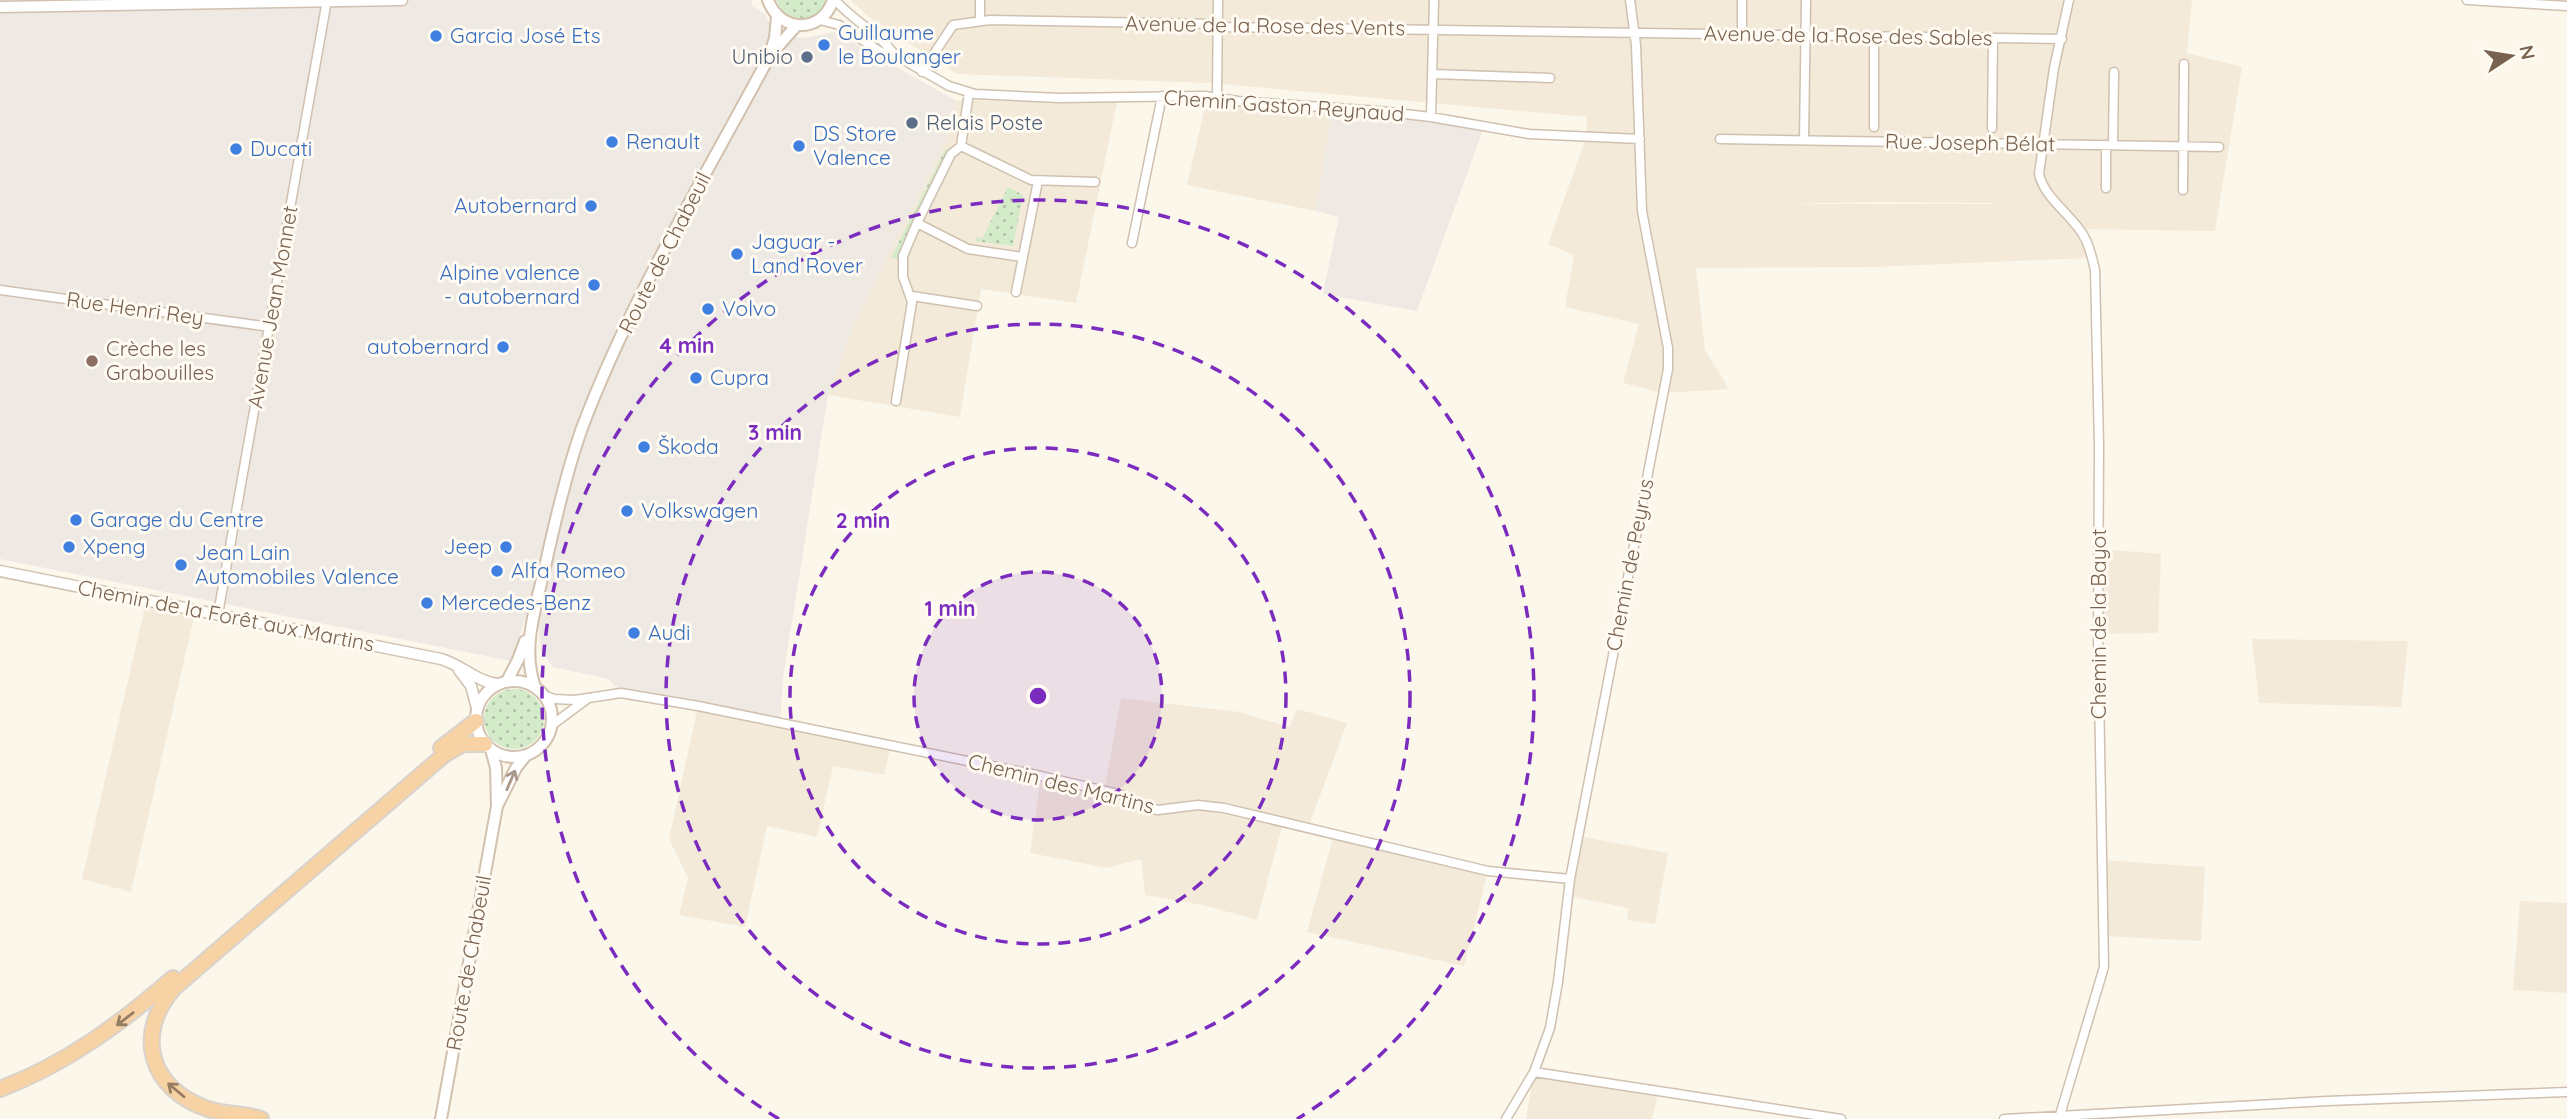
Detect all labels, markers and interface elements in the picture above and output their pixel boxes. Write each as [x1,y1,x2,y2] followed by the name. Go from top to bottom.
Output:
[1125,10,1405,40] street label: Avenue de la Rose des Vents
[838,19,961,69] place label: Guillaume le Boulanger
[1703,19,1993,51] street label: Avenue de la Rose des Sables
[2476,21,2546,91] north arrow
[450,22,601,48] place label: Garcia José Ets
[428,28,444,44] marker: Garcia José Ets
[816,37,832,53] marker: Guillaume le Boulanger
[731,43,793,69] place label: Unibio
[2514,43,2541,62] text: N
[799,49,815,65] marker: Unibio
[1163,84,1405,126] street label: Chemin Gaston Reynaud
[926,109,1043,135] place label: Relais Poste
[904,115,920,131] marker: Relais Poste
[813,120,897,170] place label: DS Store Valence
[626,128,700,154] place label: Renault
[1885,128,2055,156] street label: Rue Joseph Bélat
[604,134,620,150] marker: Renault
[250,135,312,161] place label: Ducati
[791,138,807,154] marker: DS Store Valence
[228,141,244,157] marker: Ducati
[612,167,716,338] street label: Route de Chabeuil
[454,192,577,218] place label: Autobernard
[583,198,599,214] marker: Autobernard
[241,203,303,410] street label: Avenue Jean Monnet
[751,228,863,278] place label: Jaguar - Land Rover
[729,246,745,262] marker: Jaguar - Land Rover
[439,259,580,309] place label: Alpine valence - autobernard
[586,277,602,293] marker: Alpine valence - autobernard
[65,285,206,331] street label: Rue Henri Rey
[722,295,776,321] place label: Volvo
[700,301,716,317] marker: Volvo
[659,332,715,358] text: 4 min
[367,333,489,359] place label: autobernard
[106,335,214,385] place label: Crèche les Grabouilles
[495,339,511,355] marker: autobernard
[84,353,100,369] marker: Crèche les Grabouilles
[710,364,769,390] place label: Cupra
[688,370,704,386] marker: Cupra
[748,419,802,445] text: 3 min
[658,433,719,459] place label: Škoda
[636,439,652,455] marker: Škoda
[1600,476,1658,653] street label: Chemin de Peyrus
[641,497,758,523] place label: Volkswagen
[619,503,635,519] marker: Volkswagen
[90,506,264,532] place label: Garage du Centre
[836,507,890,533] text: 2 min
[68,512,84,528] marker: Garage du Centre
[2085,529,2111,719] street label: Chemin de la Bayot
[83,533,146,559] place label: Xpeng
[444,533,492,559] place label: Jeep
[61,539,77,555] marker: Xpeng
[195,539,399,589] place label: Jean Lain Automobiles Valence
[498,539,514,555] marker: Jeep
[173,557,189,573] marker: Jean Lain Automobiles Valence
[511,557,626,583] place label: Alfa Romeo
[489,563,505,579] marker: Alfa Romeo
[76,574,377,657] street label: Chemin de la Forêt aux Martins
[441,589,591,615] place label: Mercedes-Benz
[419,595,435,611] marker: Mercedes-Benz
[925,595,975,621] text: 1 min
[648,619,691,645] place label: Audi
[626,625,642,641] marker: Audi
[1026,684,1050,708] centre of rings
[965,747,1157,819] street label: Chemin des Martins
[505,769,518,791] one-way arrow
[440,873,496,1053] street label: Route de Chabeuil
[116,1011,135,1026] one-way arrow
[167,1082,185,1098] one-way arrow

